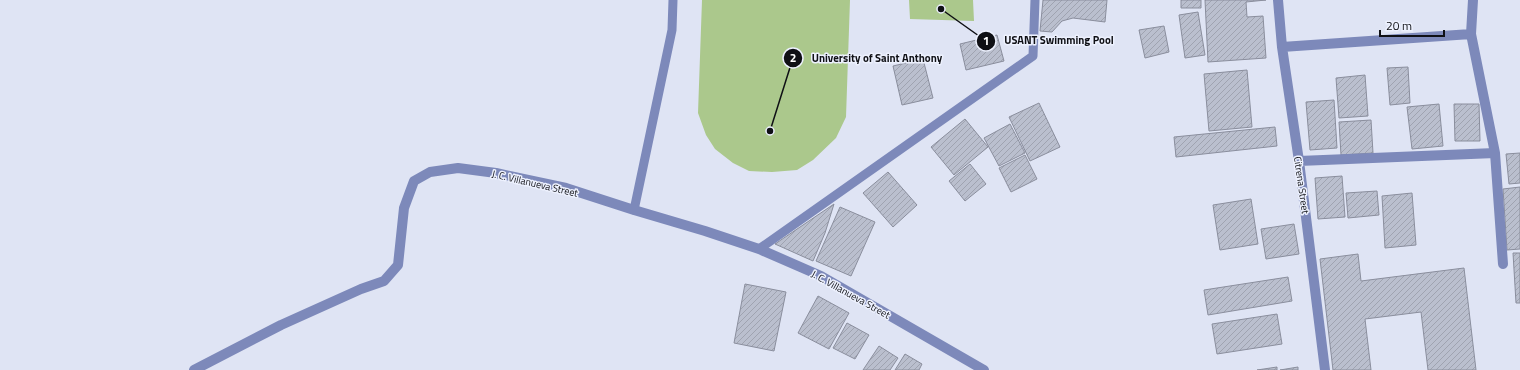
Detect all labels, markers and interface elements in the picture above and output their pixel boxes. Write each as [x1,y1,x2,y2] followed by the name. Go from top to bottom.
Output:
[1380,12,1444,38] scale bar
[1386,16,1412,35] text: 20 m
[976,29,1122,52] callout: USANT Swimming Pool
[983,31,989,50] text: 1
[1004,32,1114,48] text: USANT Swimming Pool
[783,47,950,70] callout: University of Saint Anthony
[790,48,796,67] text: 2
[812,50,943,66] text: University of Saint Anthony
[1290,155,1313,215] street label: Citrena Street
[490,166,580,201] street label: J. C. Villanueva Street
[809,267,893,323] street label: J. C. Villanueva Street

